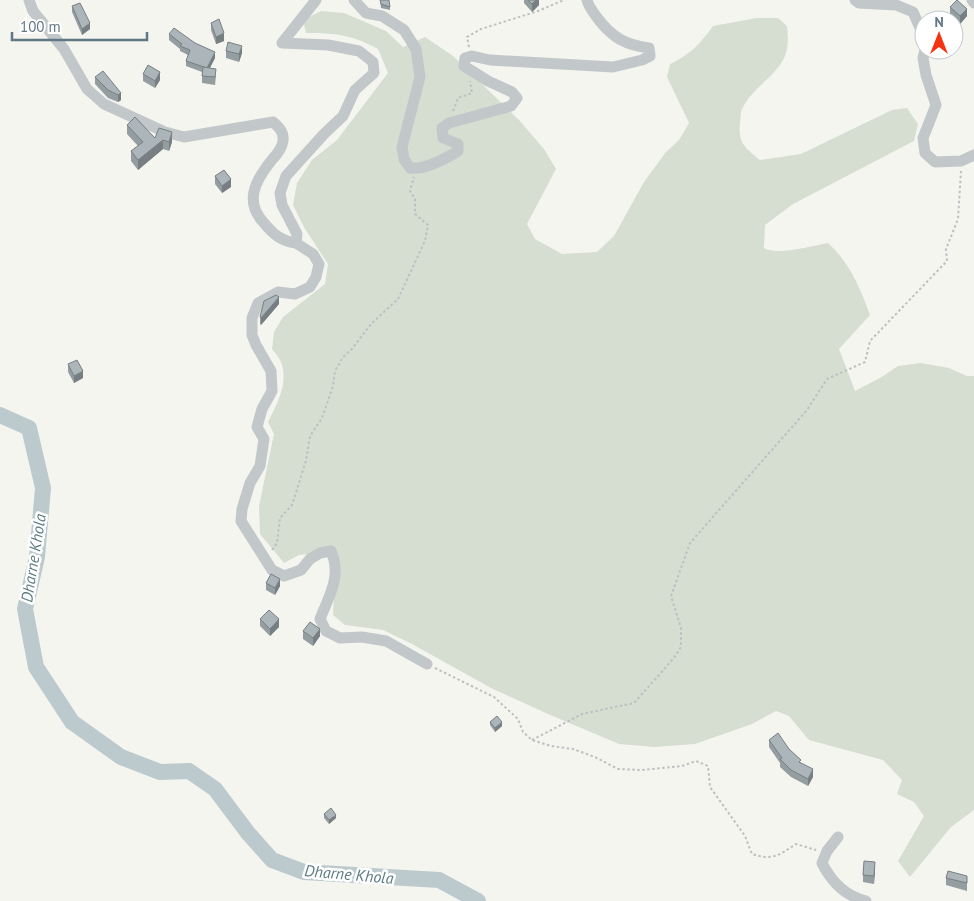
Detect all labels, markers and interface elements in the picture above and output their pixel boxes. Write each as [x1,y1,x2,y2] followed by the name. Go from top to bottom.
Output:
[12,10,148,42] scale bar
[914,10,964,60] north arrow
[934,13,944,31] text: N
[20,17,61,36] text: 100 m
[16,512,50,604] water label: Dharne Khola
[304,860,395,888] water label: Dharne Khola

